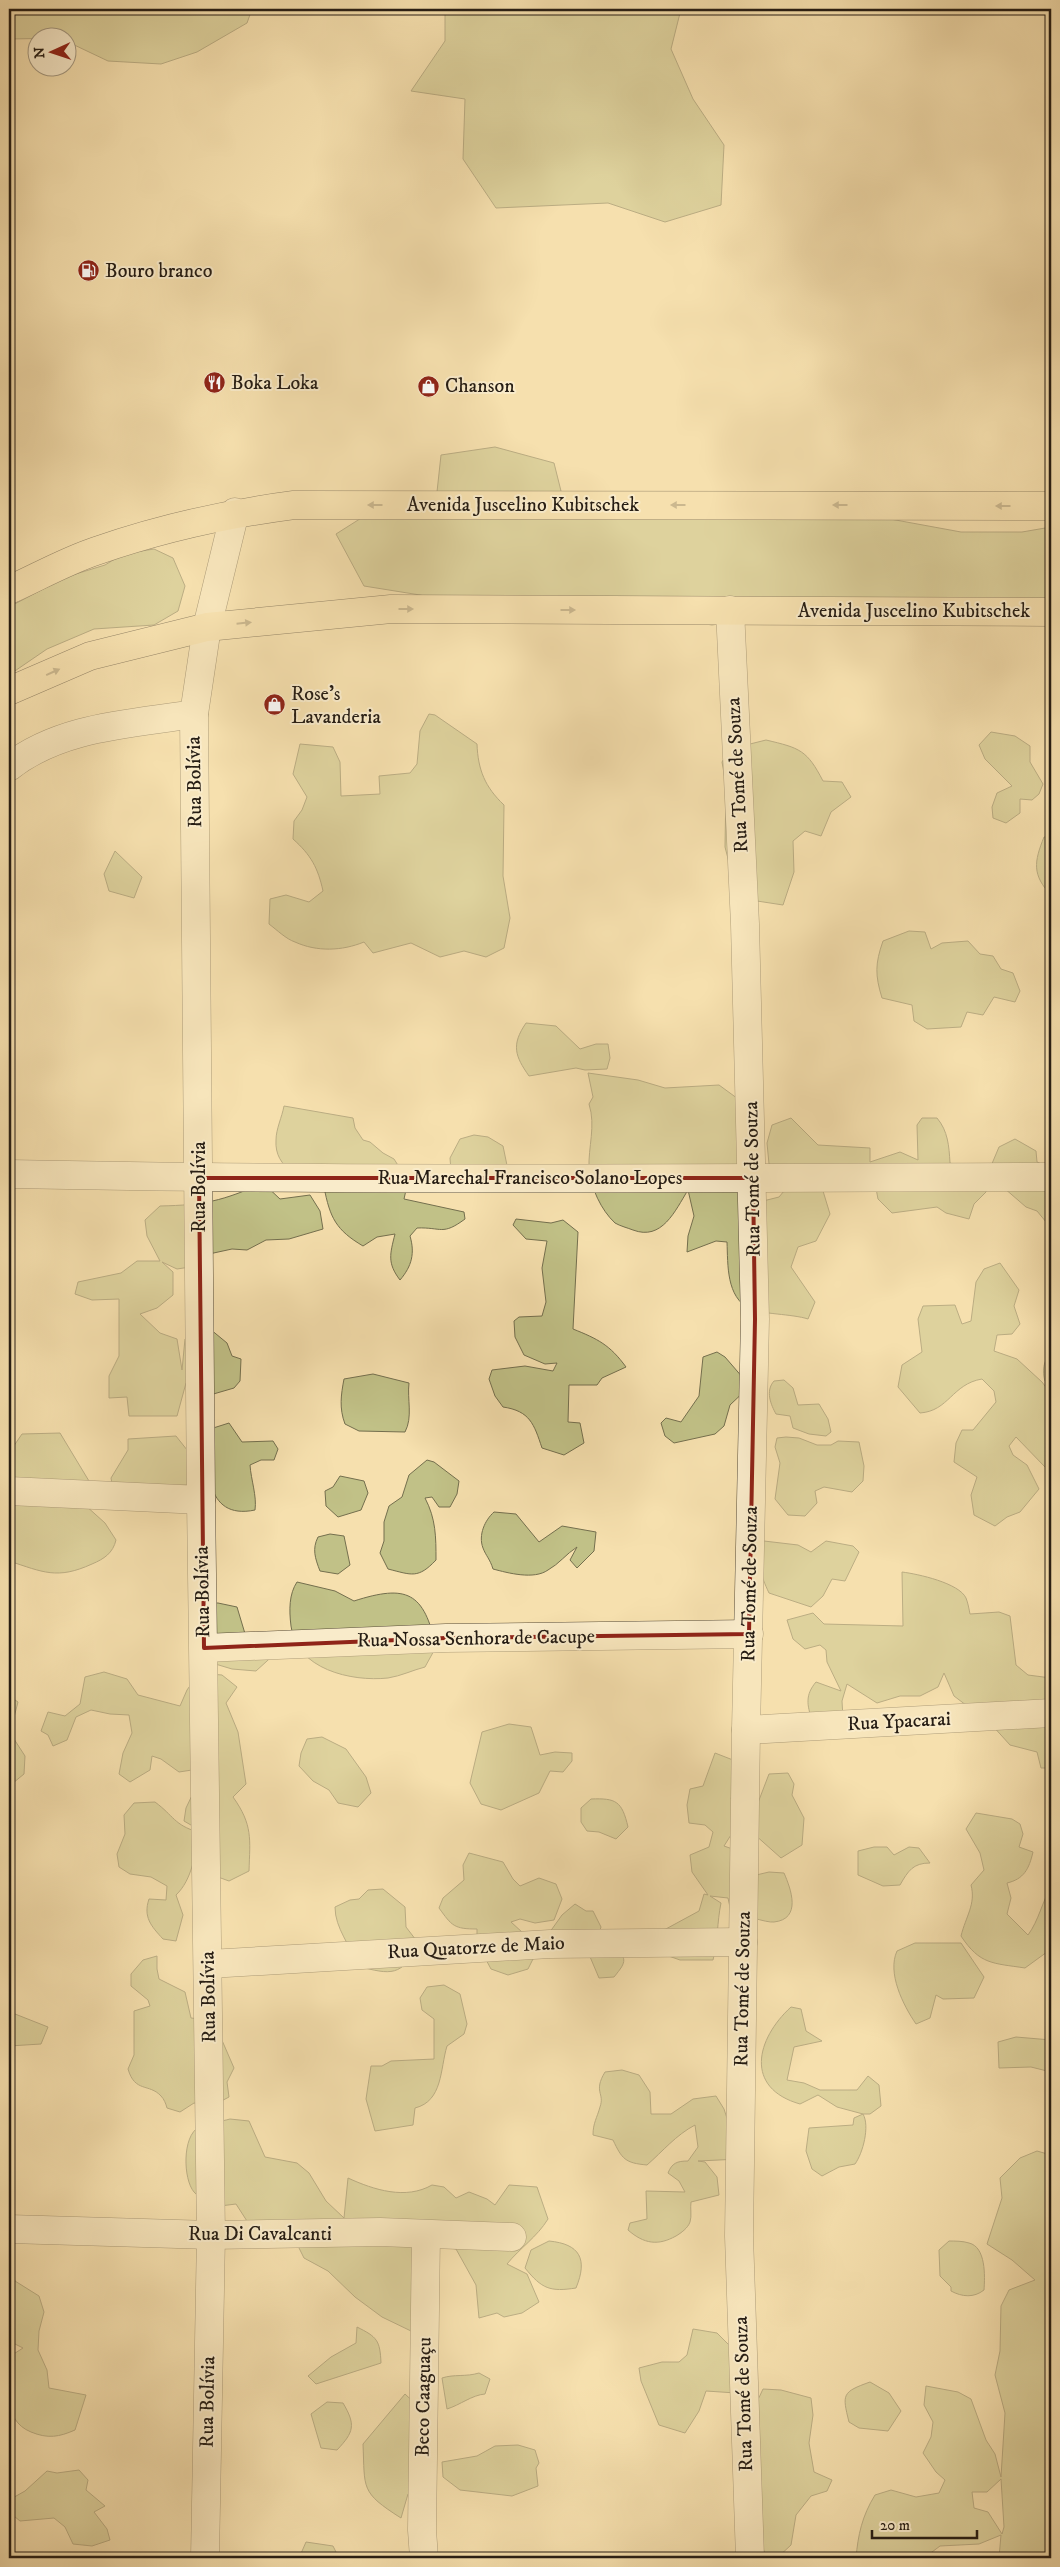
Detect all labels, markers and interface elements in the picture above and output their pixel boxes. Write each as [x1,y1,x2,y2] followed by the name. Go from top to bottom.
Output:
[28,28,78,78] north arrow
[31,46,49,59] text: N
[77,259,101,283] fuel station icon: Bouro branco
[105,259,212,284] place label: Bouro branco
[203,371,227,395] restaurant icon: Boka Loka
[231,371,319,396] place label: Boka Loka
[417,374,441,398] shop icon: Chanson
[445,374,515,399] place label: Chanson
[407,493,639,518] street label: Avenida Juscelino Kubitschek
[367,501,383,509] one-way arrow
[669,501,685,509] one-way arrow
[832,501,848,509] one-way arrow
[994,502,1010,510] one-way arrow
[798,599,1030,624] street label: Avenida Juscelino Kubitschek
[398,605,414,613] one-way arrow
[560,606,576,614] one-way arrow
[236,619,252,627] one-way arrow
[46,667,60,675] one-way arrow
[291,682,381,730] place label: Rose's Lavanderia
[263,693,287,717] shop icon: Rose's Lavanderia
[721,696,755,853] street label: Rua Tomé de Souza
[182,735,208,828] street label: Rua Bolívia
[739,1100,767,1257] street label: Rua Tomé de Souza
[187,1141,212,1233] street label: Rua Bolívia
[378,1166,683,1191] street label: Rua Marechal Francisco Solano Lopes
[736,1505,764,1662] street label: Rua Tomé de Souza
[190,1545,216,1638] street label: Rua Bolívia
[357,1624,595,1654] street label: Rua Nossa Senhora de Cacupe
[847,1707,951,1737] street label: Rua Ypacarai
[729,1910,757,2067] street label: Rua Tomé de Souza
[387,1931,565,1965] street label: Rua Quatorze de Maio
[196,1950,222,2043] street label: Rua Bolívia
[188,2222,332,2247] street label: Rua Di Cavalcanti
[729,2315,759,2472] street label: Rua Tomé de Souza
[410,2337,438,2457] street label: Beco Caaguaçu
[195,2355,221,2448] street label: Rua Bolívia
[872,2507,978,2539] scale bar
[880,2516,910,2535] text: 20 m

